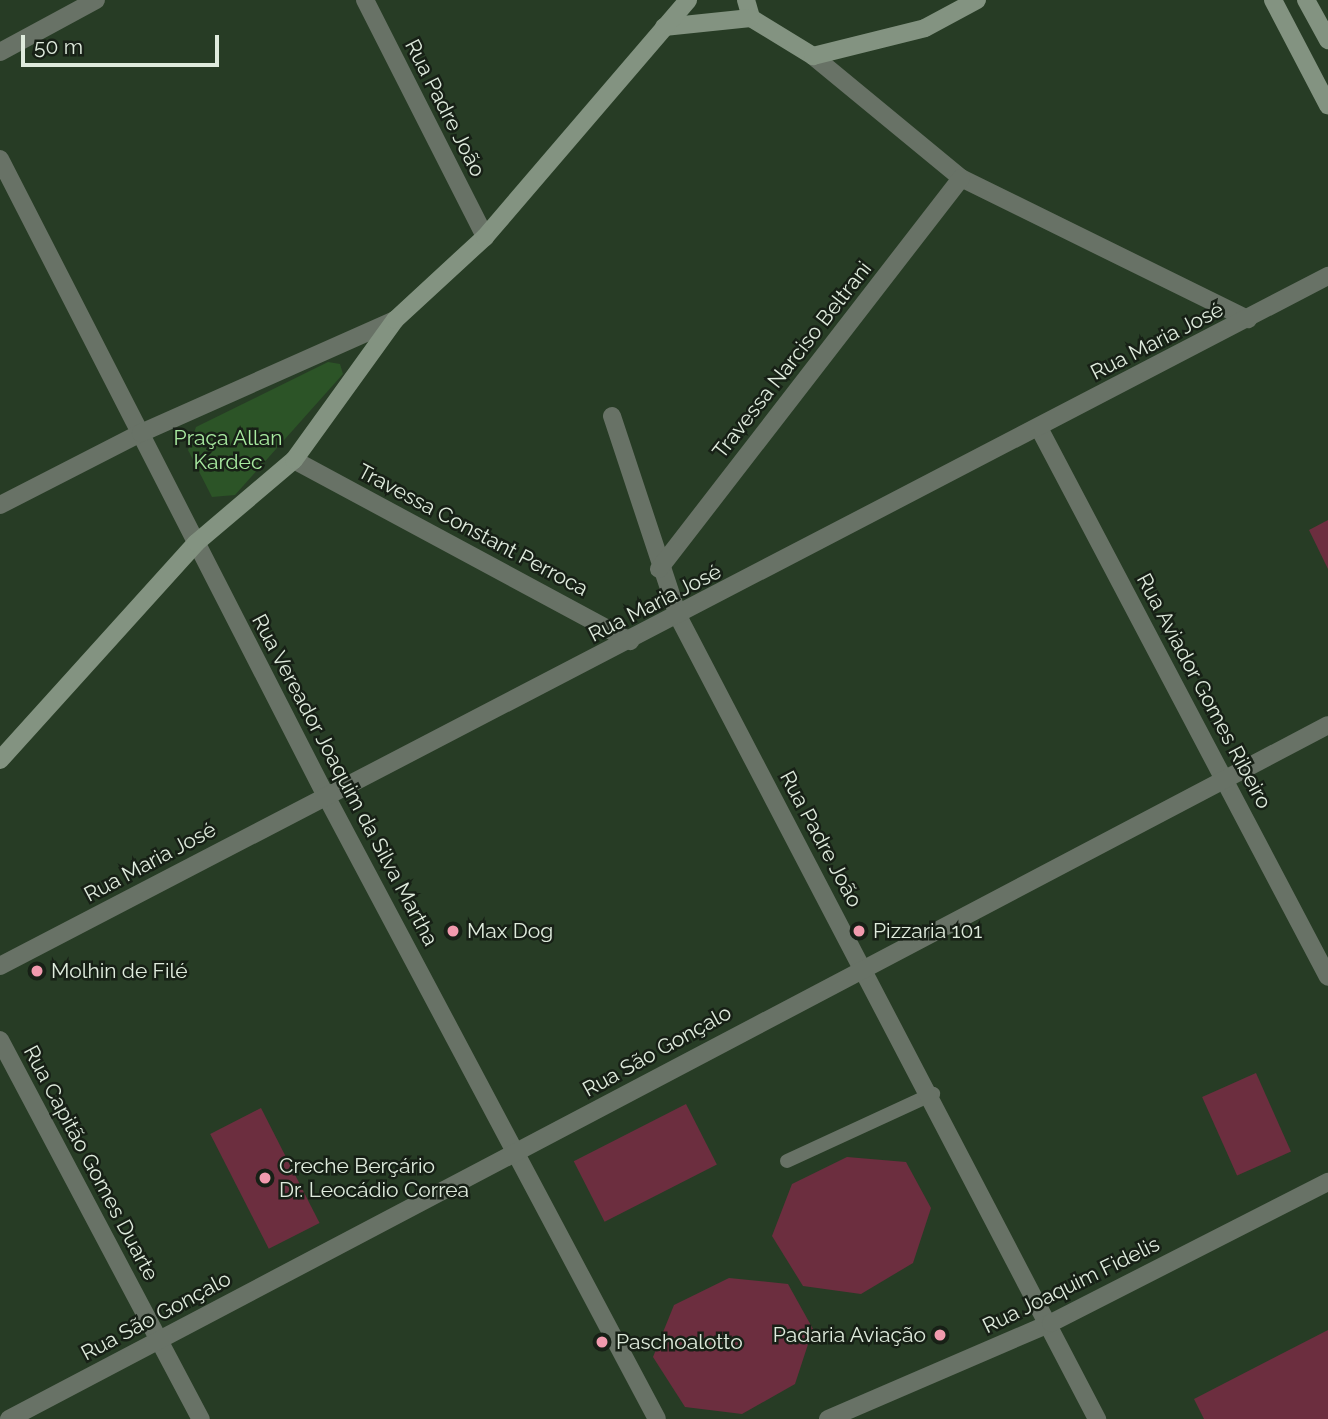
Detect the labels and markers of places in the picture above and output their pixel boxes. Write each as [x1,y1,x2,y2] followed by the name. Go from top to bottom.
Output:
[467,918,553,944] place label: Max Dog
[873,918,982,944] place label: Pizzaria 101
[445,923,461,939] marker: Max Dog
[851,923,867,939] marker: Pizzaria 101
[51,958,188,984] place label: Molhin de Filé
[29,963,45,979] marker: Molhin de Filé
[279,1153,469,1203] place label: Creche Berçário Dr. Leocádio Correa
[257,1170,273,1186] marker: Creche Berçário Dr. Leocádio Correa
[772,1322,926,1348] place label: Padaria Aviação
[932,1327,948,1343] marker: Padaria Aviação
[616,1329,743,1355] place label: Paschoalotto
[594,1334,610,1350] marker: Paschoalotto

